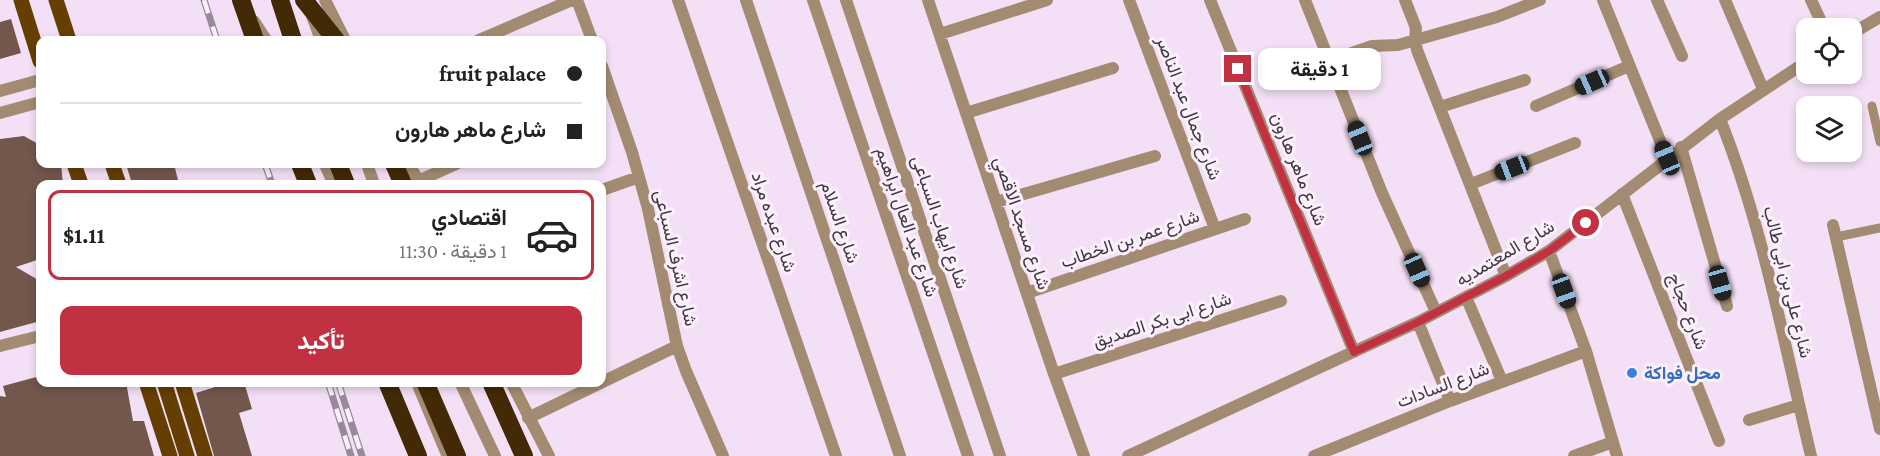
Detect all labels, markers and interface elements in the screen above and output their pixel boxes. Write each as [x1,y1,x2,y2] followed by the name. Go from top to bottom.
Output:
[1796,18,1862,162] map controls
[1796,18,1862,84] button: locate
[1150,32,1226,183] street label: شارع جمال عبد الناصر
[1259,48,1382,90] callout: 1 دقيقة
[1224,55,1251,82] route end
[1290,58,1349,80] text: 1 دقيقة
[439,61,546,86] text: fruit palace
[1572,66,1612,98] car
[1796,96,1862,162] button: layers
[1265,110,1331,229] street label: شارع ماهر هارون
[395,117,546,142] text: شارع ماهر هارون
[1345,118,1375,158] car
[1652,138,1682,178] car
[870,144,942,300] street label: شارع عبد العال ابراهيم
[906,153,972,292] street label: شارع ايهاب السباعى
[1492,153,1532,183] car
[985,154,1054,294] street label: شارع مسجد الاقصي
[746,169,800,275] street label: شارع عبده مراد
[815,178,863,266] street label: شارع السلام
[649,188,701,329] street label: شارع اشرف السباعى
[1757,204,1817,361] street label: شارع على بن ابى طالب
[431,205,507,230] text: اقتصادي
[1058,206,1203,274] street label: شارع عمر بن الخطاب
[525,208,579,262] icon: car
[1572,209,1599,236] route start
[1452,216,1559,292] street label: شارع المعتمديه
[63,223,105,248] text: $1.11
[399,240,507,262] text: 1 دقيقة · 11:30
[1401,250,1433,290] car
[1706,263,1734,303] car
[1662,270,1712,353] street label: شارع حجاج
[1549,271,1579,311] car
[1090,288,1234,354] street label: شارع ابى بكر الصديق
[60,306,582,375] button: تأكيد
[1394,358,1493,414] street label: شارع السادات
[1644,363,1721,384] place label: محل فواكة
[1625,366,1639,380] marker: محل فواكة

